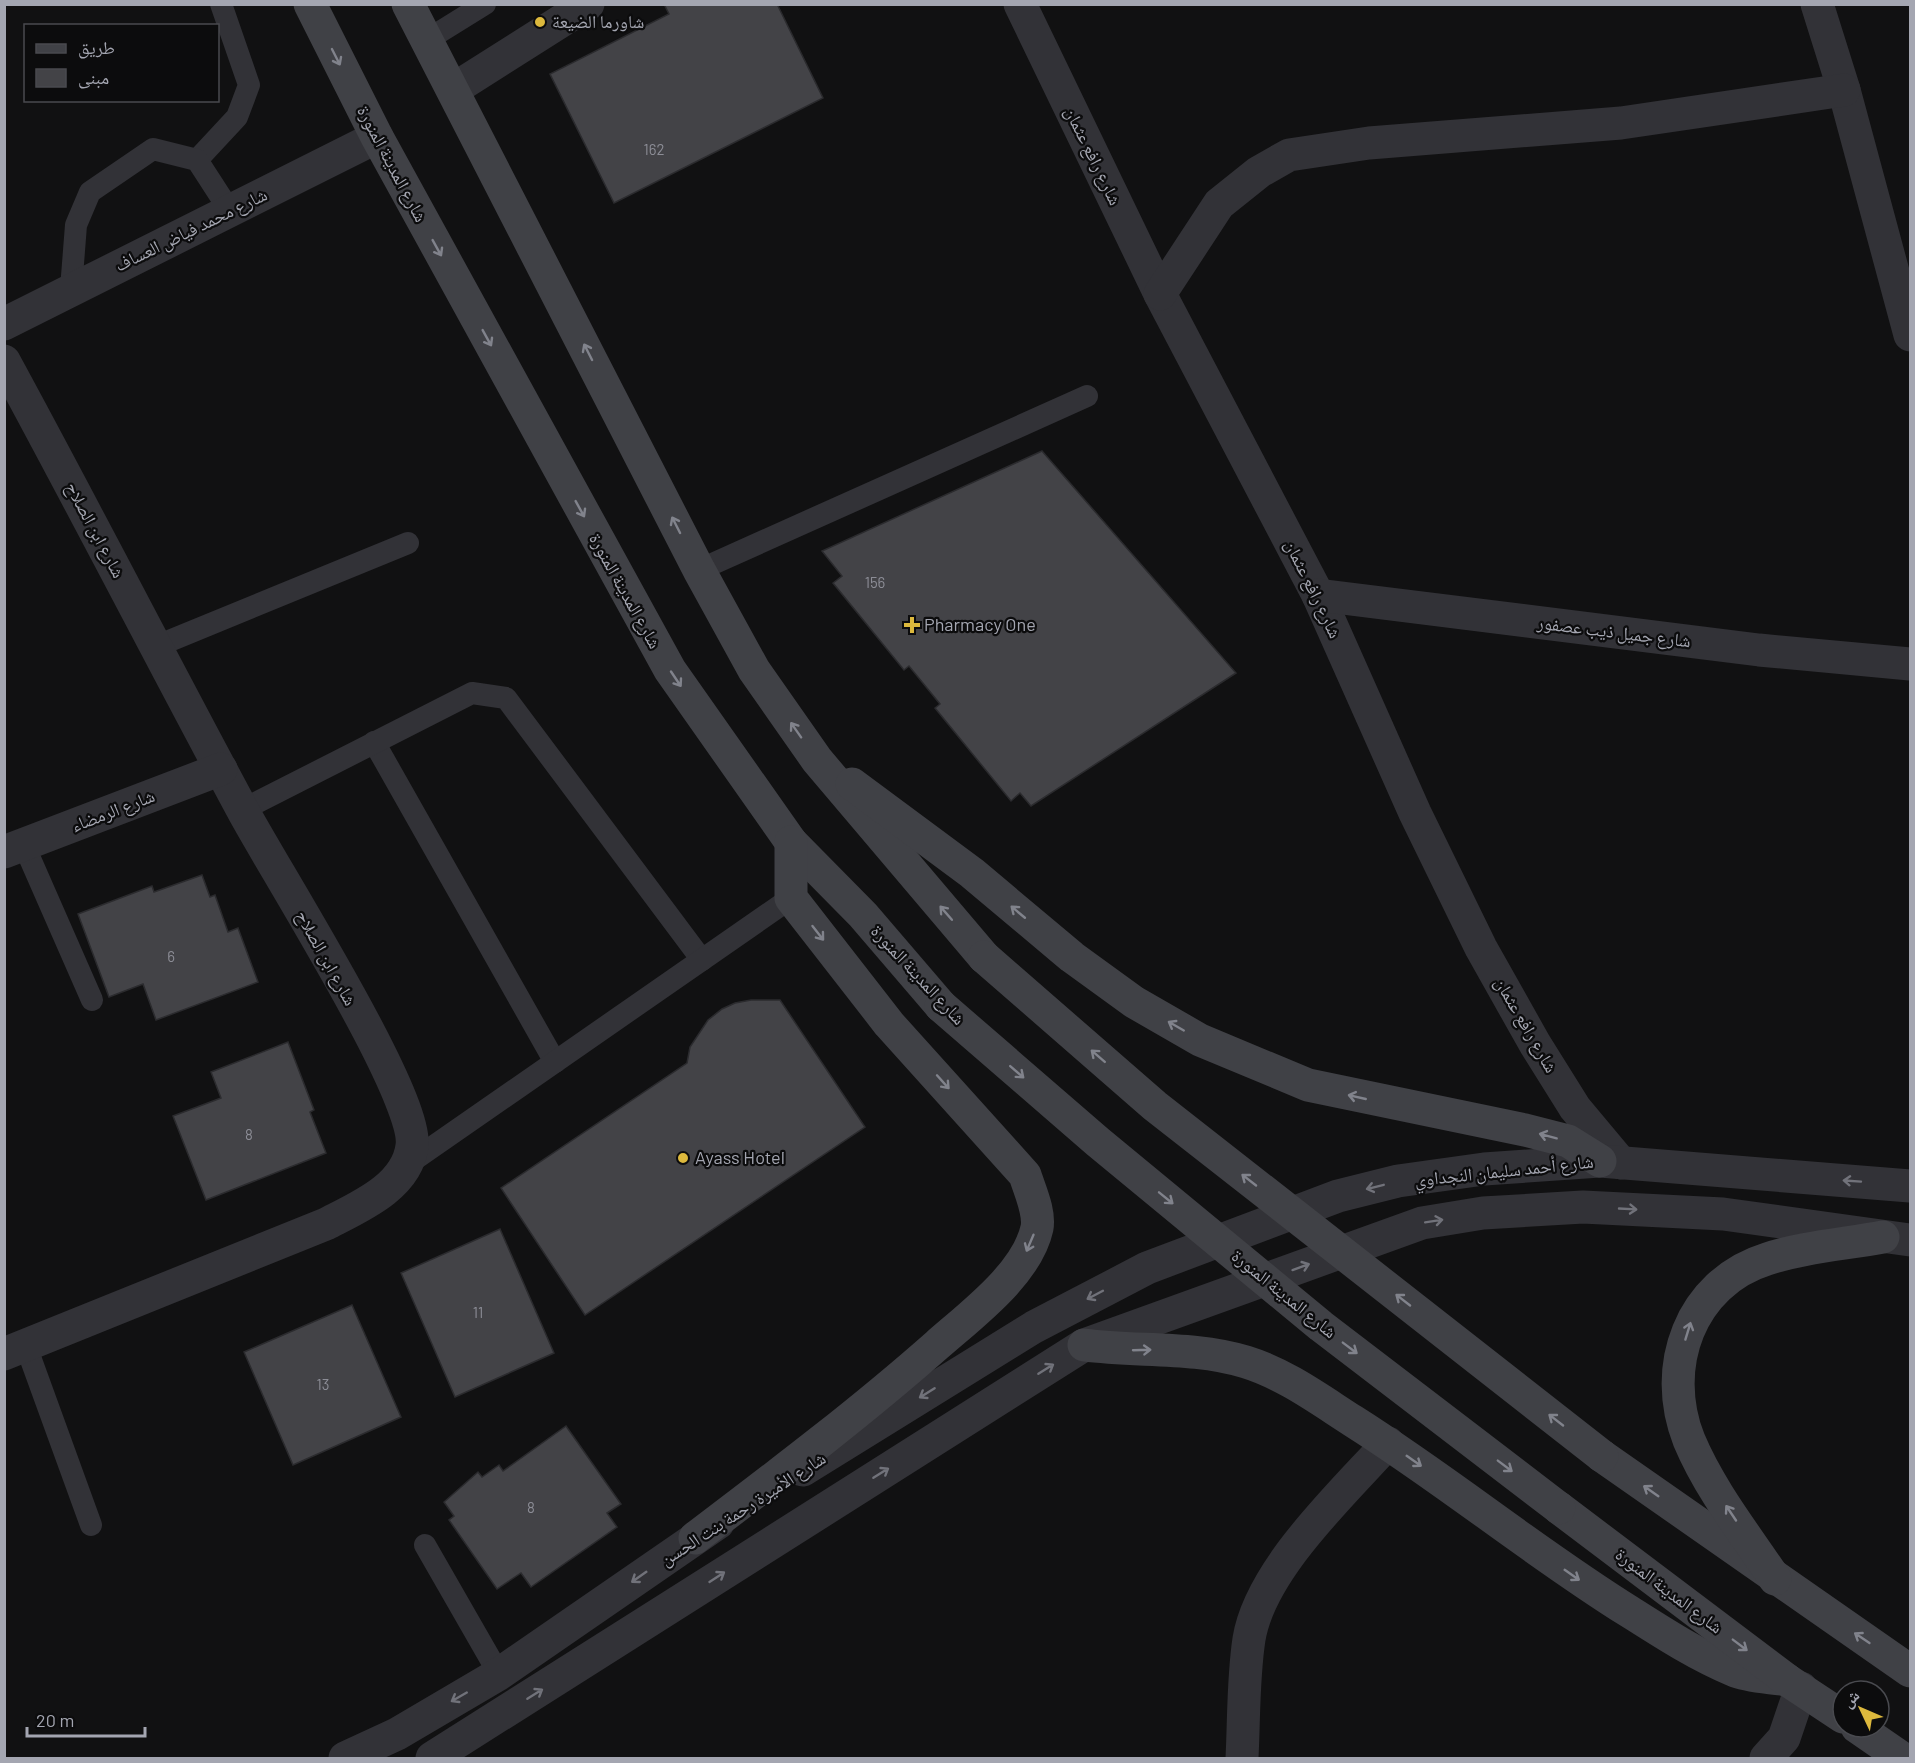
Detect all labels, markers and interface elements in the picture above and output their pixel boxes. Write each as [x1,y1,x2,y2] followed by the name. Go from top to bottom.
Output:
[552,10,644,32] place label: شاورما الضيعة
[533,15,547,29] marker: شاورما الضيعة
[24,24,219,102] legend
[78,36,115,59] text: طريق
[331,47,342,65] one-way arrow
[78,66,109,89] text: مبنى
[352,102,433,226] street label: شارع المدينة المنورة
[1059,103,1127,209] street label: شارع رافع عثمان
[643,140,665,158] house number: 162
[111,183,271,276] street label: شارع محمد فياض العساف
[432,238,443,256] one-way arrow
[481,329,493,346] one-way arrow
[582,343,593,361] one-way arrow
[60,478,130,582] street label: شارع ابن الصلاح
[575,500,586,518] one-way arrow
[670,517,682,535] one-way arrow
[584,529,667,653] street label: شارع المدينة المنورة
[1279,536,1347,642] street label: شارع رافع عثمان
[865,573,885,591] house number: 156
[1535,611,1692,652] street label: شارع جميل ذيب عصفور
[924,613,1036,635] place label: Pharmacy One
[905,618,919,632] marker: Pharmacy One
[670,670,682,687] one-way arrow
[790,722,802,738] one-way arrow
[68,784,158,837] street label: شارع الرمضاء
[1011,905,1026,919] one-way arrow
[290,906,362,1010] street label: شارع ابن الصلاح
[939,906,953,921] one-way arrow
[866,920,971,1030] street label: شارع المدينة المنورة
[812,924,825,940] one-way arrow
[167,947,175,965] house number: 6
[1489,973,1563,1077] street label: شارع رافع عثمان
[1168,1020,1185,1032] one-way arrow
[1091,1049,1106,1063] one-way arrow
[1009,1065,1024,1079] one-way arrow
[936,1075,950,1090] one-way arrow
[1347,1090,1366,1102] one-way arrow
[245,1125,253,1143] house number: 8
[1539,1129,1558,1141] one-way arrow
[695,1146,785,1168] place label: Ayass Hotel
[1413,1150,1595,1195] street label: شارع أحمد سليمان النجداوي
[676,1151,690,1165] marker: Ayass Hotel
[1241,1173,1257,1186] one-way arrow
[1843,1175,1863,1186] one-way arrow
[1366,1182,1385,1193] one-way arrow
[1158,1191,1173,1205] one-way arrow
[1618,1204,1638,1215] one-way arrow
[1424,1215,1444,1226] one-way arrow
[1024,1234,1035,1252] one-way arrow
[1227,1244,1342,1343] street label: شارع المدينة المنورة
[1291,1261,1310,1272] one-way arrow
[1087,1289,1104,1301] one-way arrow
[1395,1293,1411,1306] one-way arrow
[473,1303,483,1321] house number: 11
[1683,1322,1694,1341] one-way arrow
[1341,1341,1357,1354] one-way arrow
[1132,1344,1152,1356] one-way arrow
[1038,1362,1055,1375] one-way arrow
[317,1375,329,1393] house number: 13
[918,1386,935,1399] one-way arrow
[1548,1414,1564,1427] one-way arrow
[656,1446,830,1571] street label: شارع الأميرة رحمة بنت الحسن
[1405,1455,1421,1467] one-way arrow
[1496,1460,1512,1473] one-way arrow
[873,1466,890,1479] one-way arrow
[1643,1485,1659,1497] one-way arrow
[527,1498,535,1516] house number: 8
[1725,1505,1737,1521] one-way arrow
[1611,1543,1728,1638] street label: شارع المدينة المنورة
[1564,1568,1580,1581] one-way arrow
[631,1571,647,1583] one-way arrow
[708,1571,725,1583] one-way arrow
[1855,1632,1871,1644] one-way arrow
[1731,1638,1747,1651] one-way arrow
[1831,1679,1891,1739] north arrow
[1837,1686,1863,1712] text: ش
[526,1688,543,1700] one-way arrow
[451,1692,468,1704] one-way arrow
[27,1700,146,1738] scale bar
[36,1709,74,1731] text: 20 m

